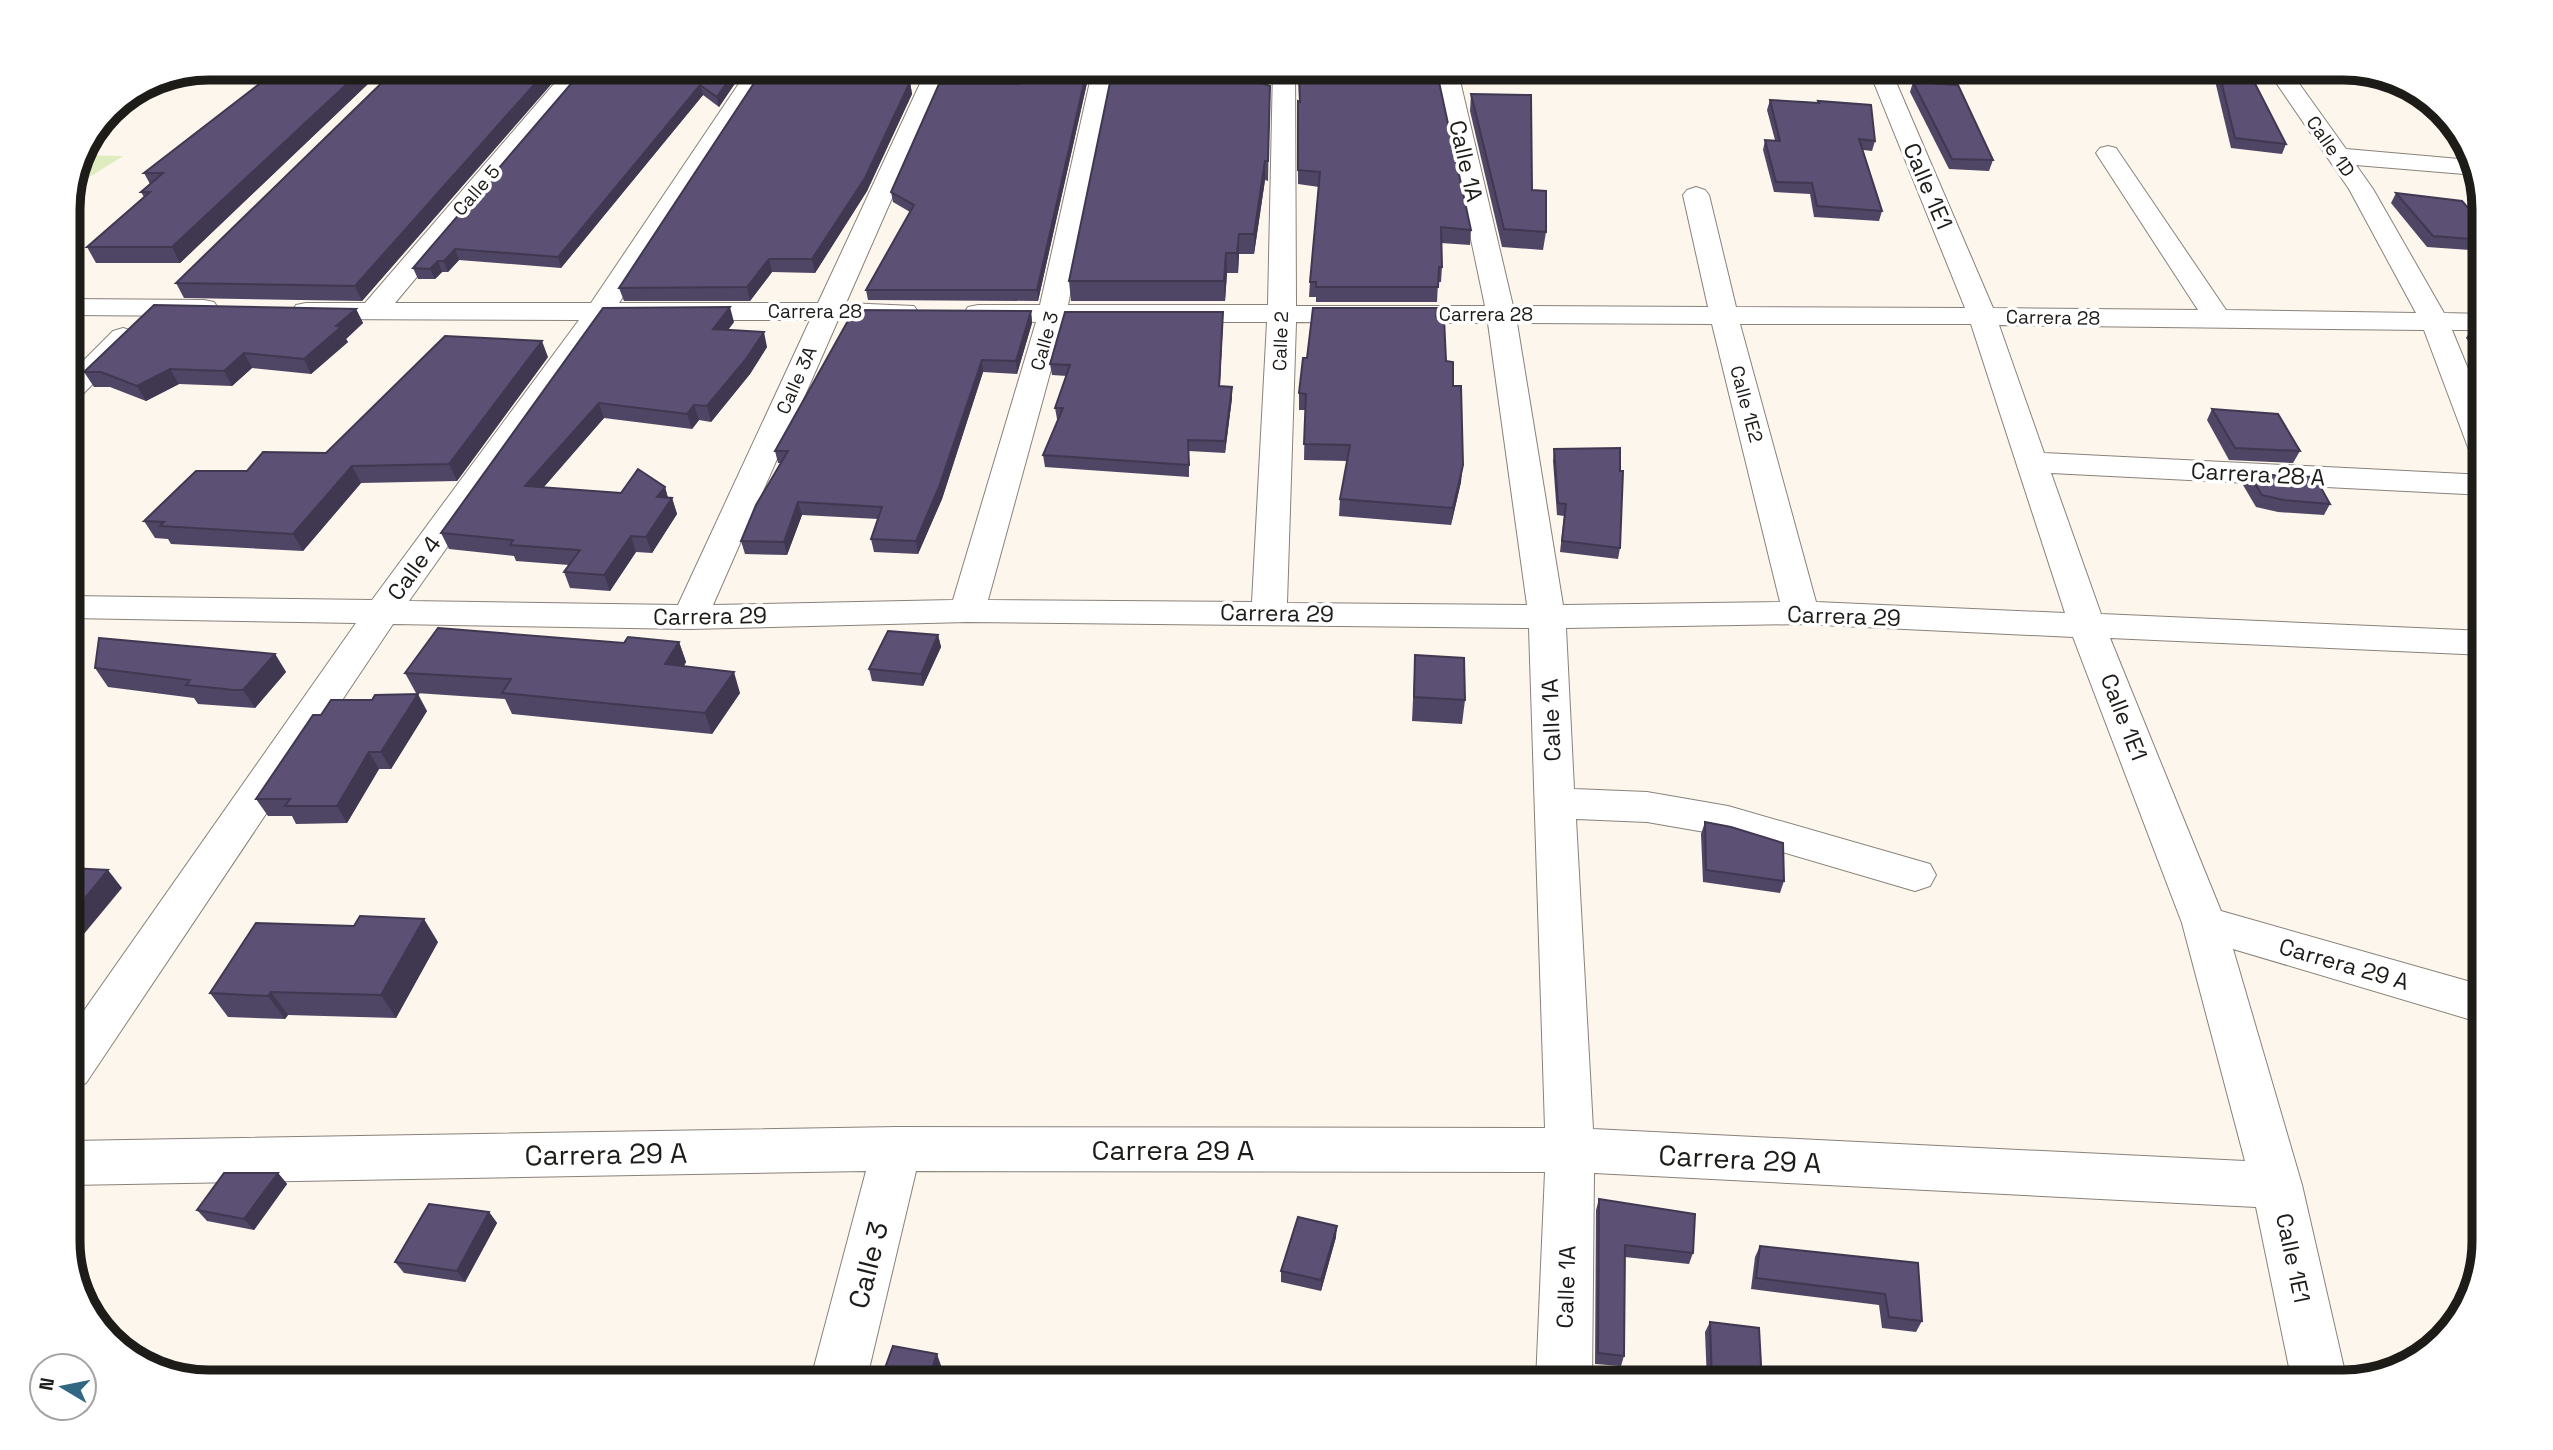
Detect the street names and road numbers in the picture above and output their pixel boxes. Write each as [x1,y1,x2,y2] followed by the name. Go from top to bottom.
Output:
[2301,111,2361,182] street label: Calle 1D
[1442,117,1490,205] street label: Calle 1A
[1896,138,1960,234] street label: Calle 1E1
[447,160,505,221] street label: Calle 5
[768,299,862,324] street label: Carrera 28
[1439,302,1533,327] street label: Carrera 28
[2006,304,2100,331] street label: Carrera 28
[1025,309,1064,373] street label: Calle 3
[1267,311,1294,371] street label: Calle 2
[770,342,823,418] street label: Calle 3A
[1724,363,1769,445] street label: Calle 1E2
[2190,456,2326,492] street label: Carrera 28 A
[380,530,448,606] street label: Calle 4
[1220,597,1334,629] street label: Carrera 29
[1787,599,1901,633] street label: Carrera 29
[653,600,767,632] street label: Carrera 29
[2094,669,2154,765] street label: Calle 1E1
[1535,678,1567,762] street label: Calle 1A
[2275,931,2413,997] street label: Carrera 29 A
[1091,1132,1255,1168] street label: Carrera 29 A
[524,1135,688,1173] street label: Carrera 29 A
[1658,1137,1822,1181] street label: Carrera 29 A
[2269,1210,2317,1306] street label: Calle 1E1
[840,1218,896,1312] street label: Calle 3
[1550,1245,1582,1329] street label: Calle 1A

